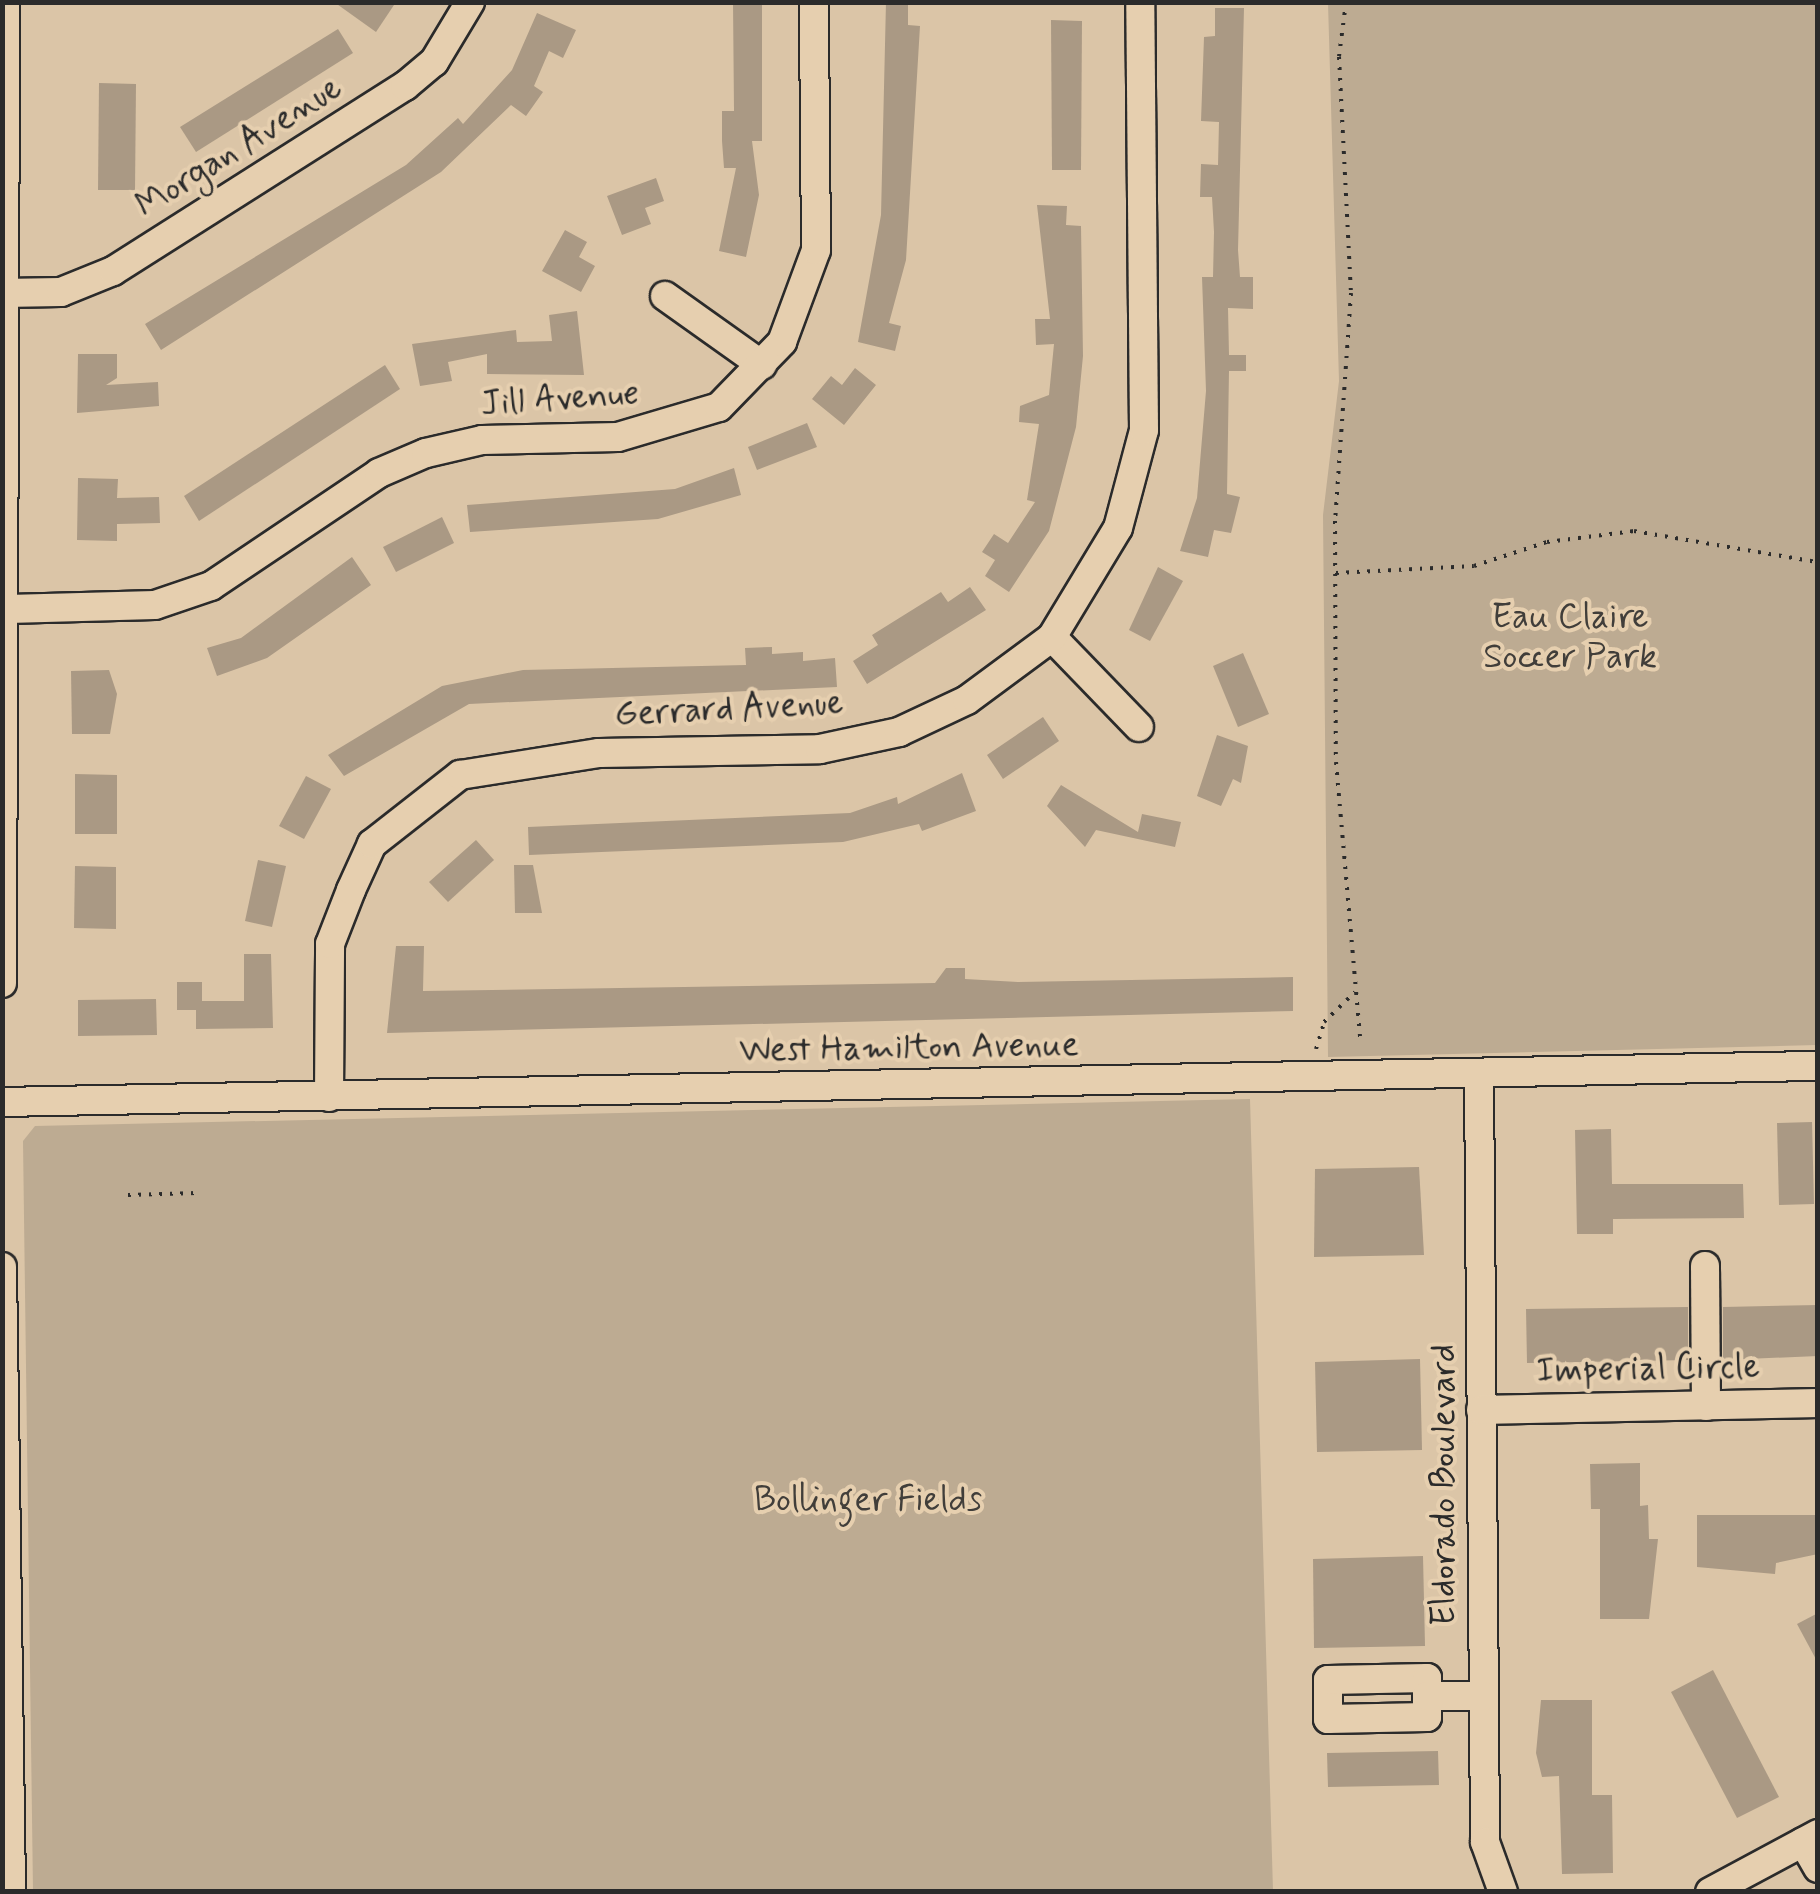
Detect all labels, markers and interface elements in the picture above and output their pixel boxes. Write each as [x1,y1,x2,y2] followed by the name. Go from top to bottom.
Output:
[130,68,348,226] street label: Morgan Avenue
[477,372,643,426] street label: Jill Avenue
[1484,596,1656,678] park label: Eau Claire Soccer Park
[609,682,849,736] street label: Gerrard Avenue
[738,1024,1080,1072] street label: West Hamilton Avenue
[1535,1346,1761,1392] street label: Imperial Circle
[1423,1347,1465,1623] street label: Eldorado Boulevard
[754,1479,982,1521] park label: Bollinger Fields

